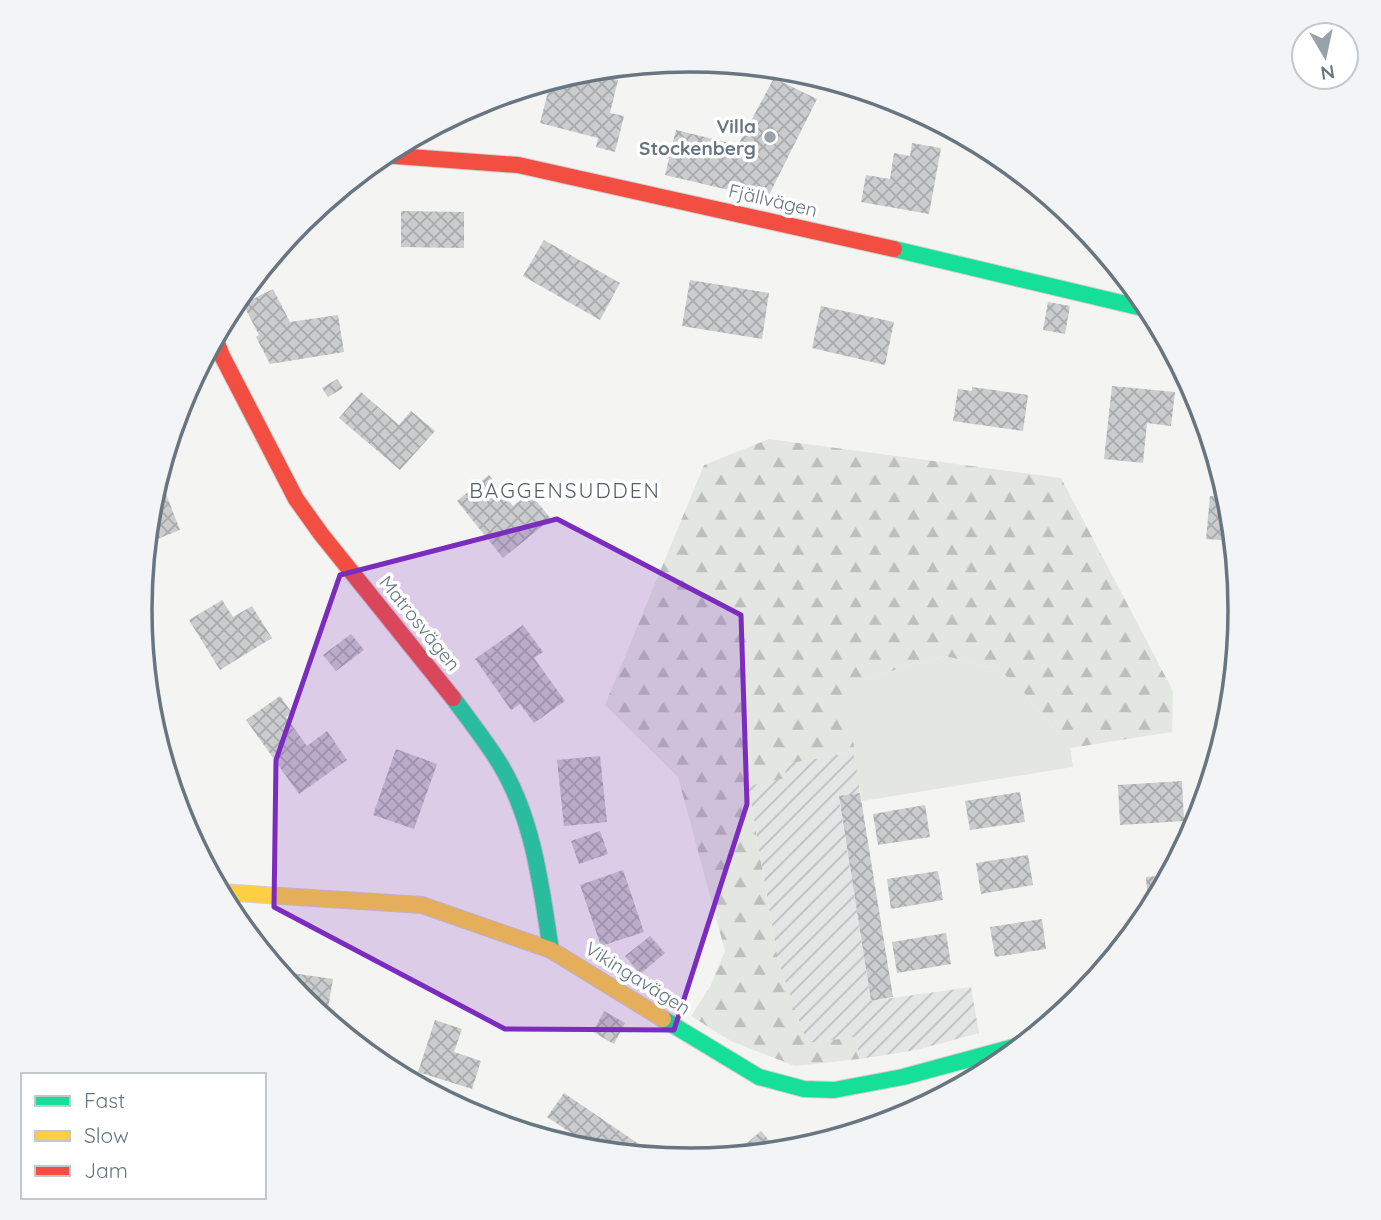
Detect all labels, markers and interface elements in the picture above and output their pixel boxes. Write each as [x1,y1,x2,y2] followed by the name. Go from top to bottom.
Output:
[1290,21,1360,91] north arrow
[1319,60,1336,86] text: N
[639,114,756,160] place label: Villa Stockenberg
[762,129,778,145] marker: Villa Stockenberg
[726,178,820,222] street label: Fjällvägen
[469,477,661,503] district label: BAGGENSUDDEN
[374,570,466,676] street label: Matrosvägen
[581,936,695,1020] street label: Vikingavägen
[21,1073,266,1199] legend
[84,1087,125,1113] text: Fast
[84,1122,129,1148] text: Slow
[84,1157,128,1183] text: Jam

